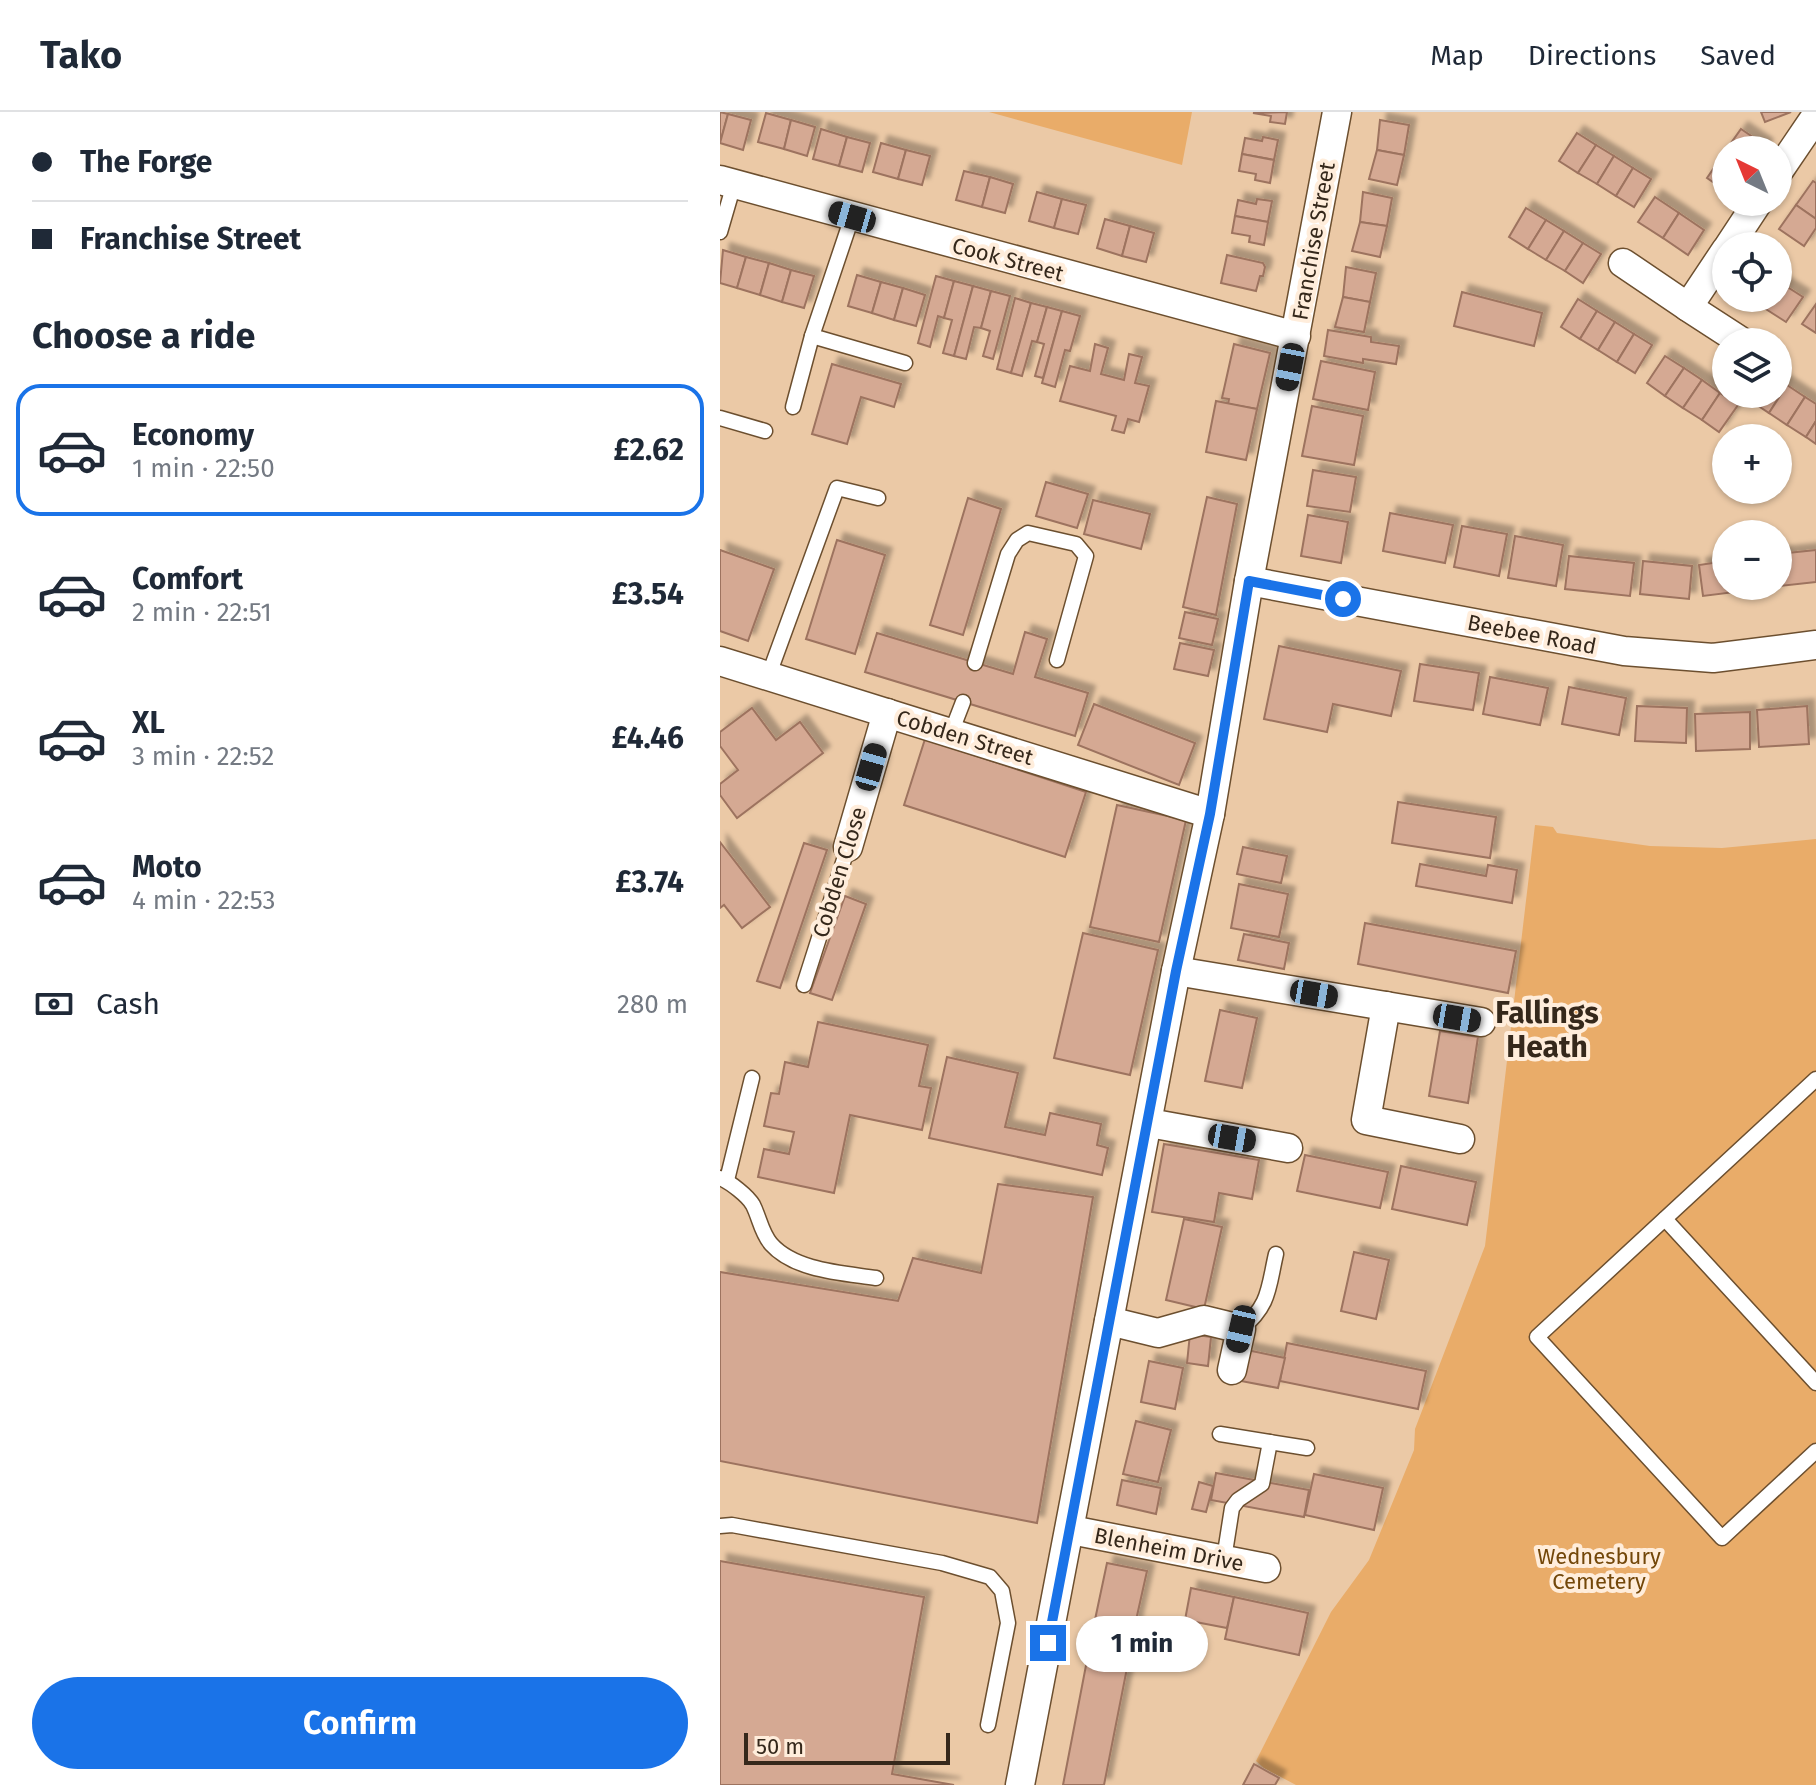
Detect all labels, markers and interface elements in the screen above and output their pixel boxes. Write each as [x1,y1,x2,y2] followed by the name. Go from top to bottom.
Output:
[40,32,122,78] text: Tako
[1430,39,1484,72] text: Map
[1528,39,1656,72] text: Directions
[1700,39,1776,72] text: Saved
[1712,136,1792,216] north arrow
[1712,136,1792,600] map controls
[80,144,212,180] text: The Forge
[1286,160,1341,322] street label: Franchise Street
[826,199,878,235] car
[80,221,301,257] text: Franchise Street
[949,232,1067,287] street label: Cook Street
[1712,232,1792,312] button: locate
[32,314,255,358] text: Choose a ride
[1712,328,1792,408] button: layers
[1274,341,1306,393] car
[36,414,108,486] icon: car
[132,417,254,453] text: Economy
[1712,424,1792,504] button: +
[613,432,684,468] text: £2.62
[132,453,275,484] text: 1 min · 22:50
[1712,520,1792,600] button: −
[36,558,108,630] icon: car
[132,561,243,597] text: Comfort
[612,576,684,612] text: £3.54
[1325,581,1361,617] route start
[132,597,272,628] text: 2 min · 22:51
[1465,609,1599,660] street label: Beebee Road
[36,702,108,774] icon: car
[893,704,1036,771] street label: Cobden Street
[132,705,165,741] text: XL
[611,720,684,756] text: £4.46
[132,741,274,772] text: 3 min · 22:52
[853,741,889,793] car
[807,804,872,941] street label: Cobden Close
[36,846,108,918] icon: car
[132,849,202,885] text: Moto
[615,864,684,900] text: £3.74
[132,885,276,916] text: 4 min · 22:53
[1288,978,1340,1010] car
[32,982,76,1026] icon: cash
[96,986,160,1022] text: Cash
[617,989,688,1020] text: 280 m
[1495,995,1599,1065] district label: Fallings Heath
[1431,1002,1483,1034] car
[1206,1122,1258,1154] car
[1224,1303,1258,1355] car
[1092,1522,1246,1577] street label: Blenheim Drive
[1537,1543,1661,1595] park label: Wednesbury Cemetery
[1076,1615,1208,1671] callout: 1 min
[1030,1625,1066,1661] route end
[1111,1628,1173,1659] text: 1 min
[32,1677,688,1769] button: Confirm
[744,1729,950,1765] scale bar
[756,1733,804,1760] text: 50 m

